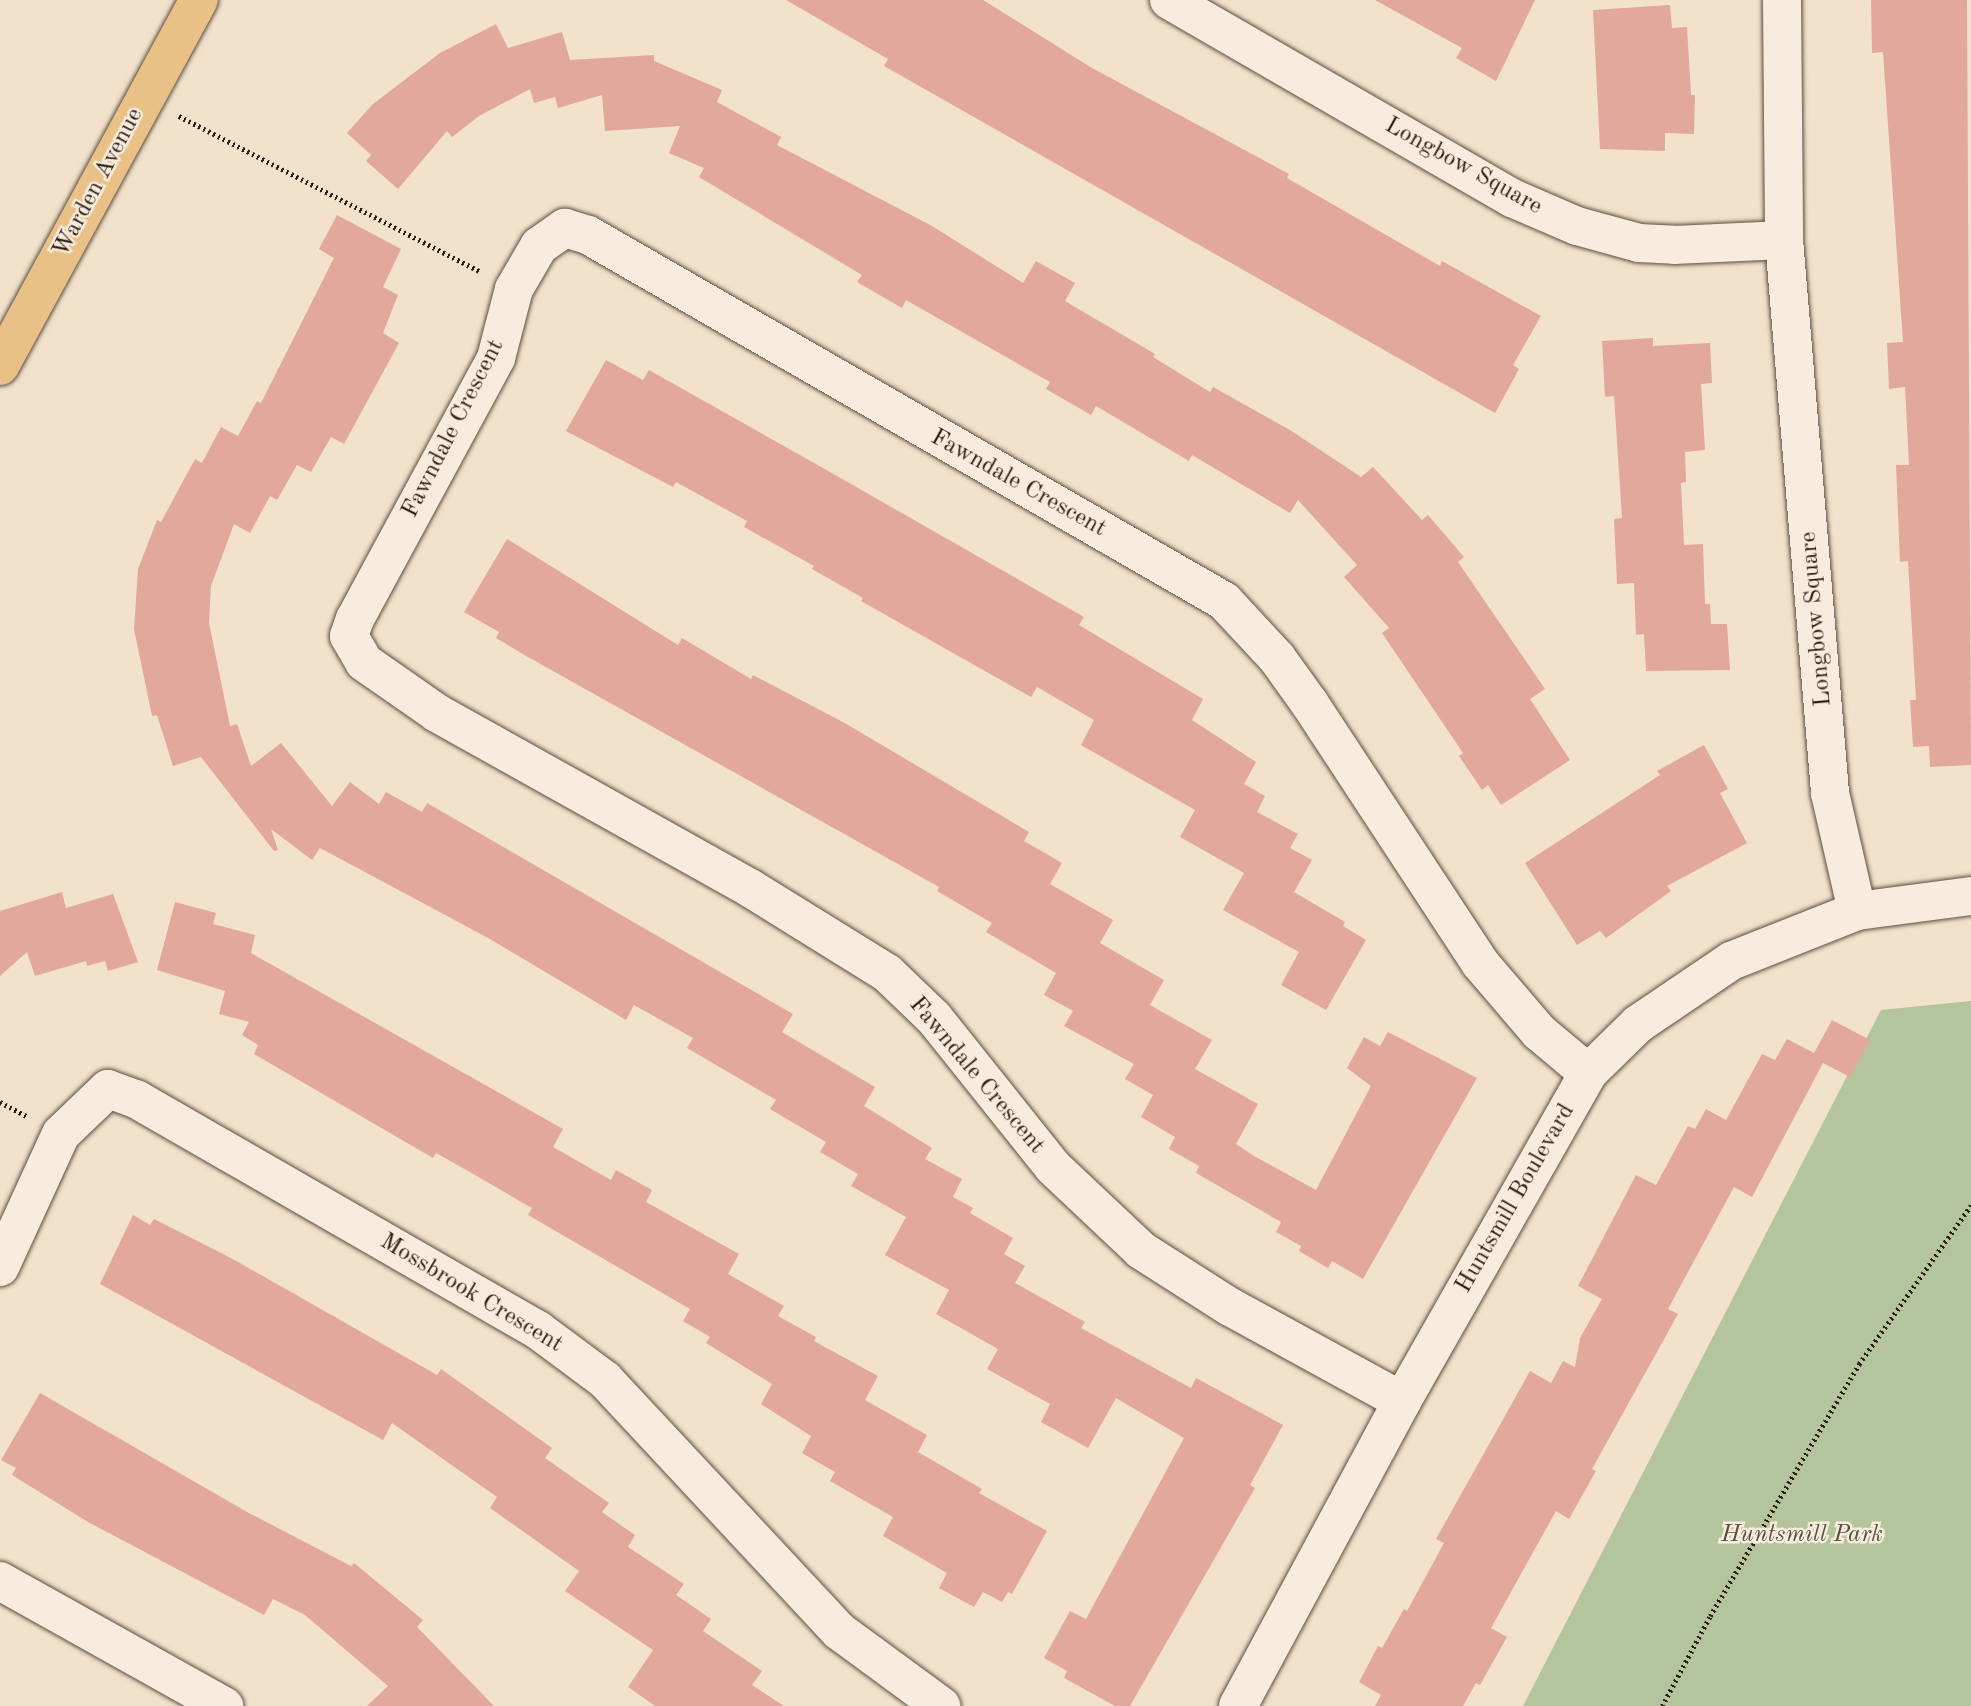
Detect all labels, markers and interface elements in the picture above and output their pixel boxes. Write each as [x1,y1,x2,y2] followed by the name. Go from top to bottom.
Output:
[48,103,150,263] street label: Warden Avenue
[1379,112,1547,222] street label: Longbow Square
[397,335,511,523] street label: Fawndale Crescent
[925,424,1111,544] street label: Fawndale Crescent
[1795,530,1839,708] street label: Longbow Square
[902,992,1050,1160] street label: Fawndale Crescent
[1450,1099,1582,1299] street label: Huntsmill Boulevard
[374,1228,568,1360] street label: Mossbrook Crescent
[1721,1522,1883,1550] park label: Huntsmill Park

